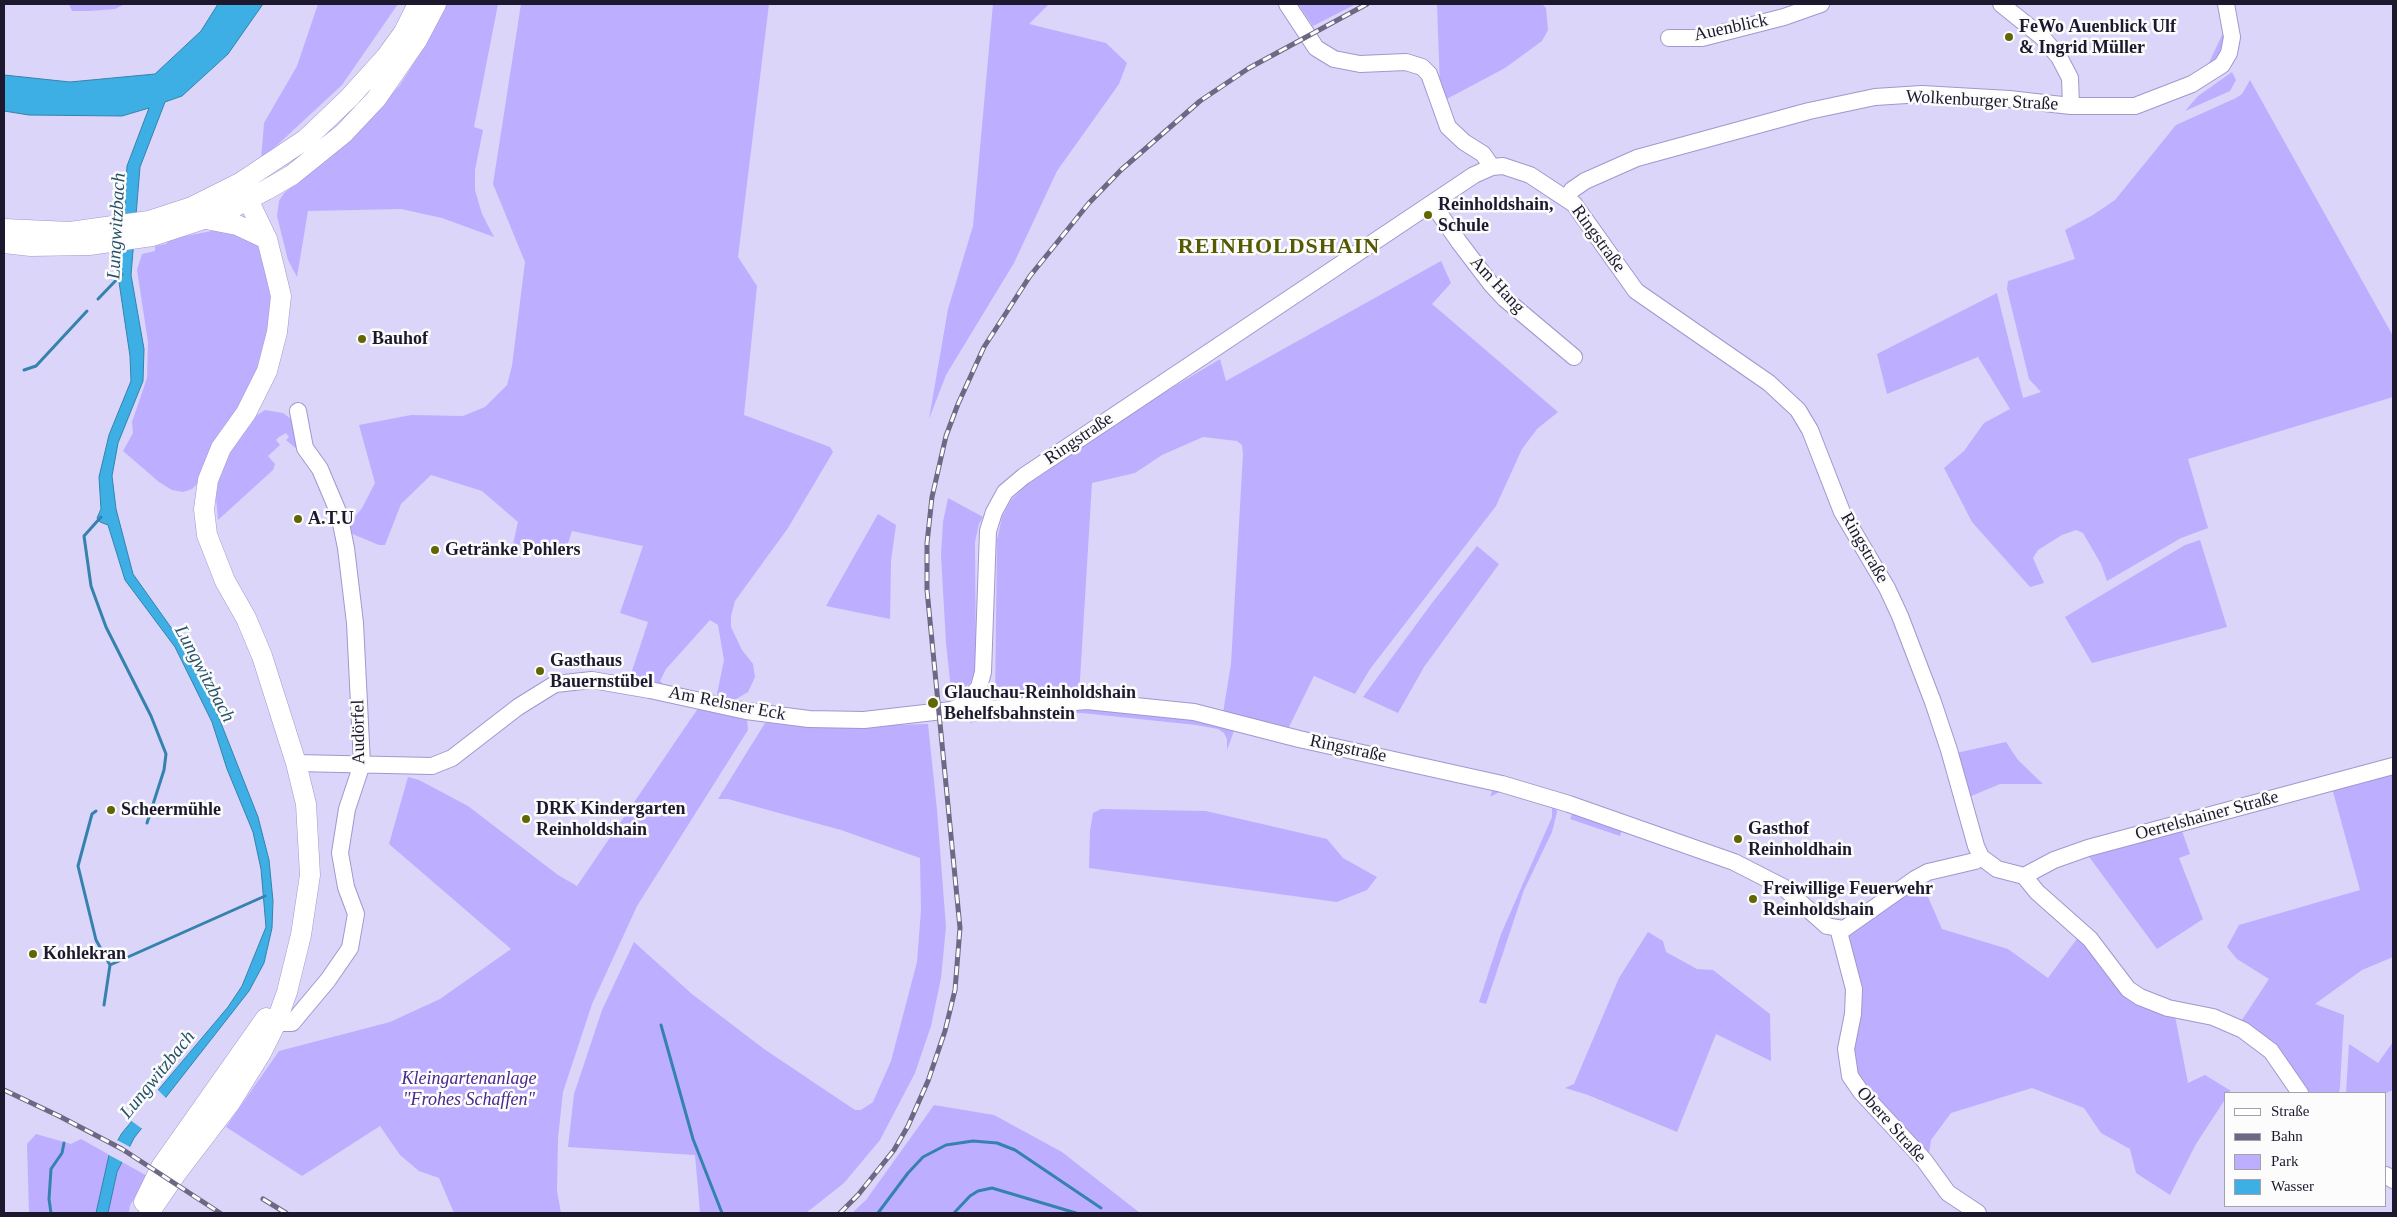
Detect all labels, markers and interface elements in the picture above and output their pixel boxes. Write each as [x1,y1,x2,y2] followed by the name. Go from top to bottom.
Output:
[1692,10,1770,46] street label: Auenblick
[2019,16,2176,58] place label: FeWo Auenblick Ulf & Ingrid Müller
[2003,31,2015,43] marker: FeWo Auenblick Ulf & Ingrid Müller
[1905,86,2059,116] street label: Wolkenburger Straße
[103,172,131,280] water label: Lungwitzbach
[1438,194,1554,236] place label: Reinholdshain, Schule
[1566,201,1630,277] street label: Ringstraße
[1422,209,1434,221] marker: Reinholdshain, Schule
[1176,234,1382,260] district label: REINHOLDSHAIN
[1465,252,1529,318] street label: Am Hang
[372,328,428,350] place label: Bauhof
[356,333,368,345] marker: Bauhof
[1041,408,1117,470] street label: Ringstraße
[308,508,354,530] place label: A.T.U
[1835,509,1893,587] street label: Ringstraße
[292,513,304,525] marker: A.T.U
[445,539,580,561] place label: Getränke Pohlers
[429,544,441,556] marker: Getränke Pohlers
[169,622,239,726] water label: Lungwitzbach
[550,650,653,692] place label: Gasthaus Bauernstübel
[534,665,546,677] marker: Gasthaus Bauernstübel
[667,682,787,726] street label: Am Relsner Eck
[944,682,1136,724] place label: Glauchau-Reinholdshain Behelfsbahnstein
[926,696,940,710] marker: Glauchau-Reinholdshain Behelfsbahnstein
[348,699,370,765] street label: Audörfel
[1308,730,1388,768] street label: Ringstraße
[2133,786,2281,846] street label: Oertelshainer Straße
[536,798,685,841] place label: DRK Kindergarten Reinholdshain
[121,799,221,821] place label: Scheermühle
[105,804,117,816] marker: Scheermühle
[520,813,532,825] marker: DRK Kindergarten Reinholdshain
[1748,818,1852,861] place label: Gasthof Reinholdhain
[1732,833,1744,845] marker: Gasthof Reinholdhain
[1763,878,1933,921] place label: Freiwillige Feuerwehr Reinholdshain
[1747,893,1759,905] marker: Freiwillige Feuerwehr Reinholdshain
[43,943,126,965] place label: Kohlekran
[27,948,39,960] marker: Kohlekran
[116,1026,200,1124] water label: Lungwitzbach
[402,1068,536,1110] park label: Kleingartenanlage "Frohes Schaffen"
[1851,1083,1931,1167] street label: Obere Straße
[2224,1092,2387,1207] legend
[2271,1103,2309,1119] text: Straße
[2271,1128,2303,1144] text: Bahn
[2271,1153,2299,1169] text: Park
[2271,1178,2314,1194] text: Wasser

